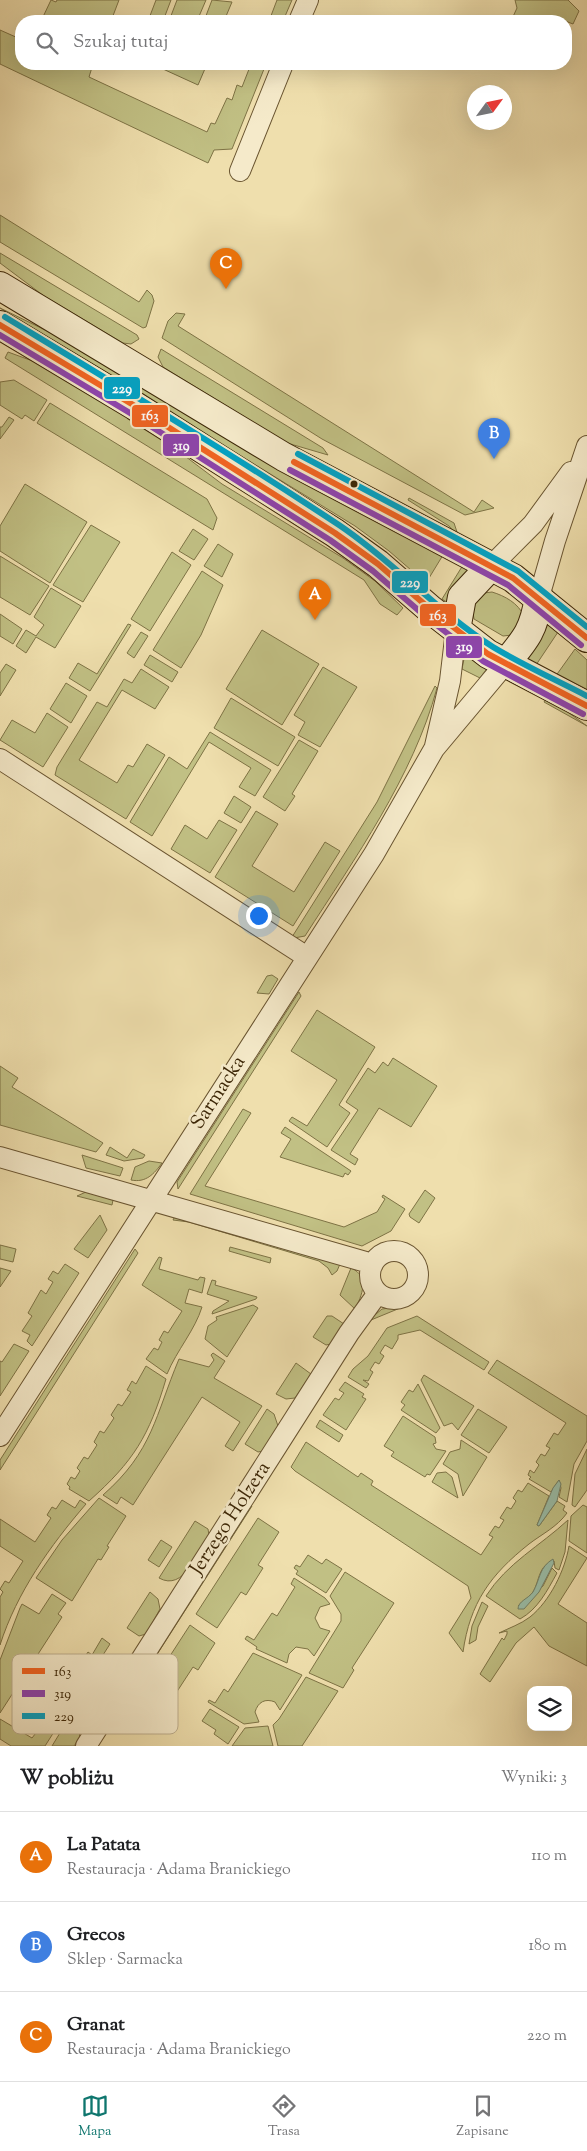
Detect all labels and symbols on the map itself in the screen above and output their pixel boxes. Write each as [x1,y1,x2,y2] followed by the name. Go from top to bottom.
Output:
[467,85,512,130] north arrow
[210,248,242,289] pin: C
[103,376,141,400] line badge: 229
[112,380,132,400] text: 229
[131,404,169,428] line badge: 163
[141,407,159,427] text: 163
[478,418,510,459] pin: B
[162,433,200,457] line badge: 319
[172,437,190,457] text: 319
[349,479,359,489] unlabelled marker
[391,570,429,594] line badge: 229
[400,574,420,594] text: 229
[299,579,331,620] pin: A
[419,603,457,627] line badge: 163
[429,607,447,627] text: 163
[445,635,483,659] line badge: 319
[455,638,473,658] text: 319
[246,903,272,929] your location
[184,1050,254,1136] street label: Sarmacka
[183,1457,279,1582] street label: Jerzego Holzera
[12,1654,178,1734] legend
[54,1663,72,1683] text: 163
[54,1685,71,1705] text: 319
[54,1708,74,1728] text: 229

